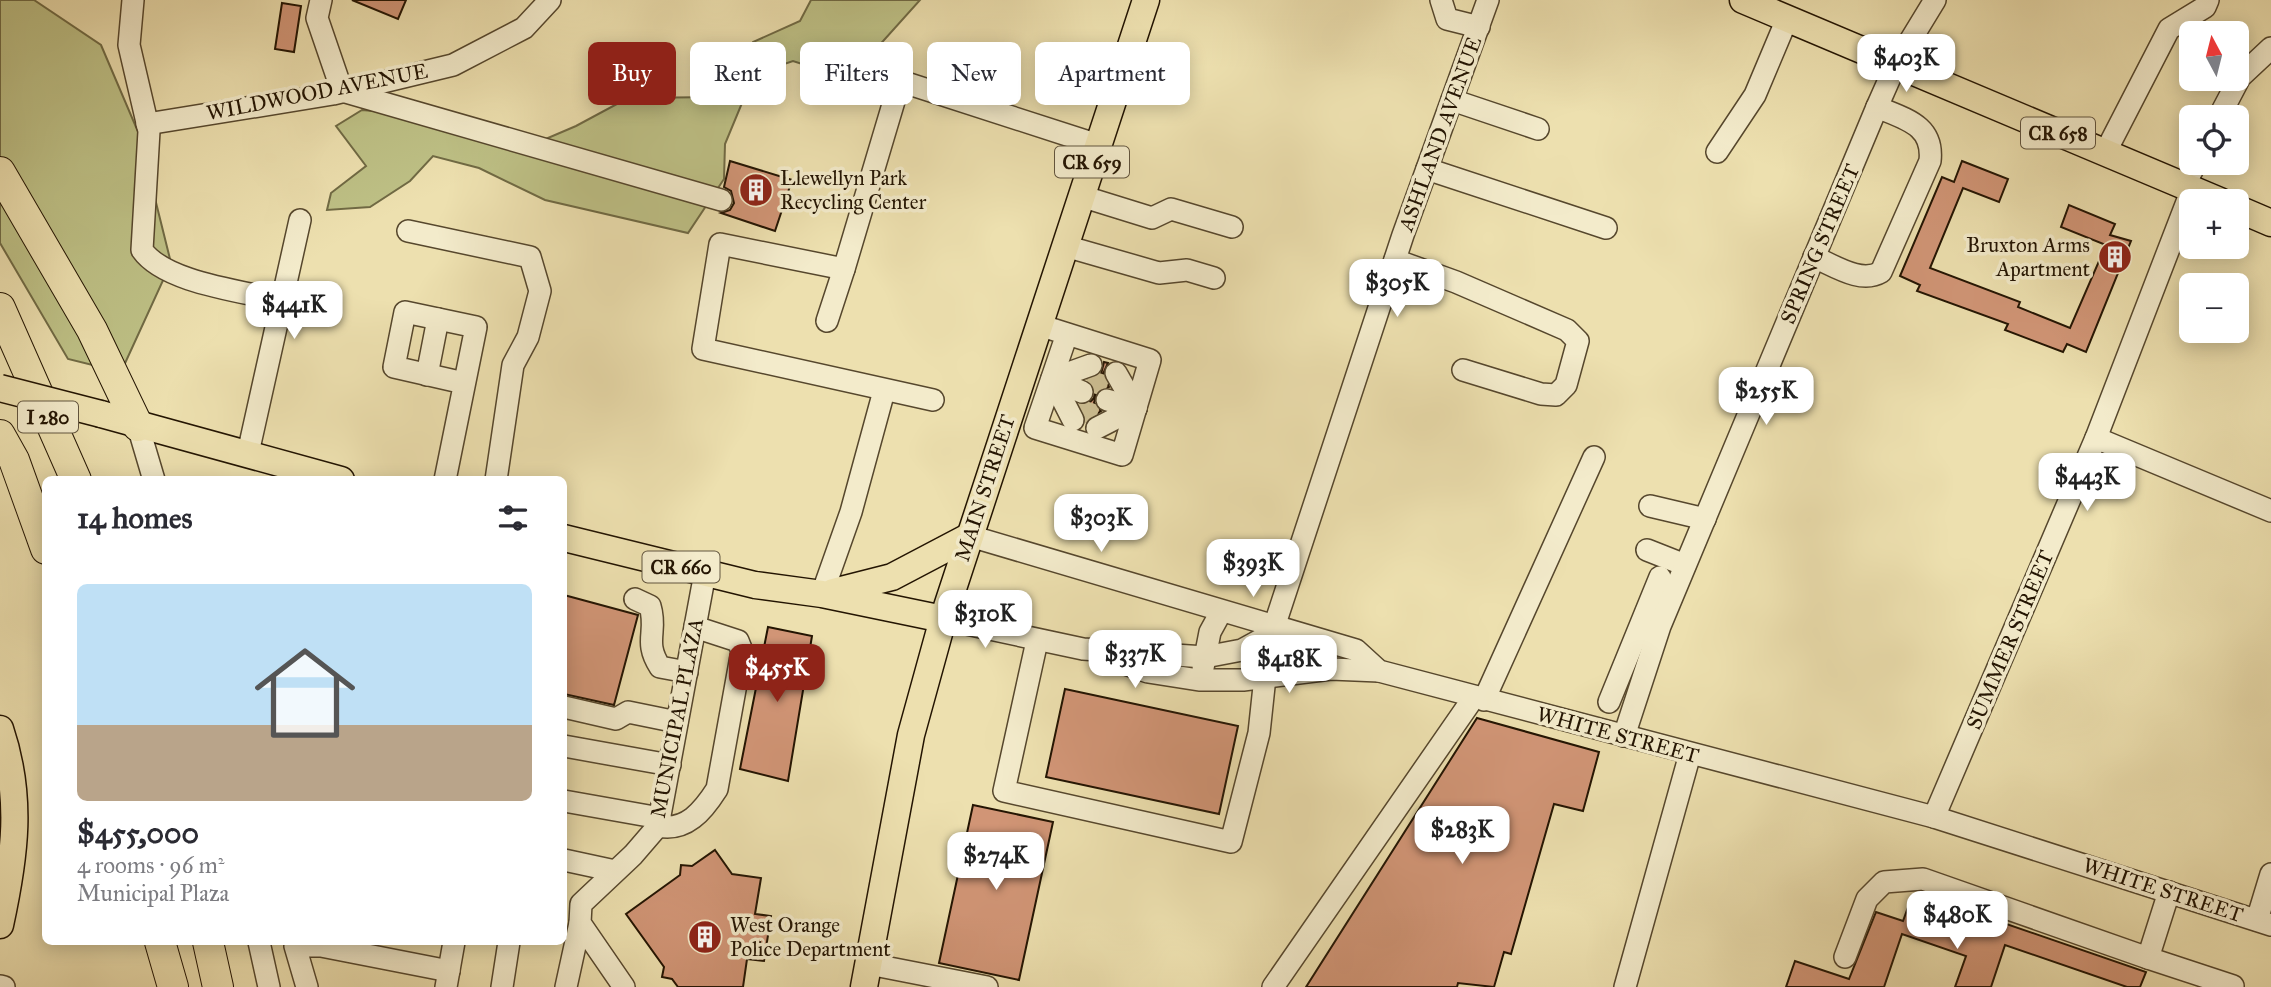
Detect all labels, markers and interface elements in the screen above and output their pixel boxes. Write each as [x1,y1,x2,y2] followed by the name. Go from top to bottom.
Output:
[2179,21,2249,91] north arrow
[2179,21,2249,343] map controls
[1392,33,1487,236] street label: ASHLAND AVENUE
[1857,34,1955,94] pin: $403K
[588,42,676,105] chip: Buy
[690,42,786,105] chip: Rent
[800,42,913,105] chip: Filters
[927,42,1021,105] chip: New
[1035,42,1190,105] chip: Apartment
[1873,43,1939,71] text: $403K
[204,58,430,126] street label: WILDWOOD AVENUE
[2179,105,2249,175] button: locate
[2021,118,2095,148] road number: CR 658
[1055,146,1129,178] road number: CR 659
[1775,160,1865,328] street label: SPRING STREET
[780,165,926,215] place label: Llewellyn Park Recycling Center
[737,171,775,209] building icon: Llewellyn Park Recycling Center
[2179,189,2249,259] button: +
[1966,232,2091,282] place label: Bruxton Arms Apartment
[2096,238,2134,276] building icon: Bruxton Arms Apartment
[1348,260,1446,319] pin: $305K
[1365,268,1429,296] text: $305K
[2179,273,2249,343] button: −
[245,282,343,341] pin: $441K
[262,290,326,318] text: $441K
[1717,368,1815,427] pin: $255K
[1735,376,1797,404] text: $255K
[18,402,78,432] road number: I 280
[949,411,1021,565] street label: MAIN STREET
[2038,454,2136,513] pin: $443K
[2055,462,2119,490] text: $443K
[1052,494,1150,554] pin: $303K
[494,499,532,537] icon: filters
[77,500,192,536] text: 14 homes
[1070,503,1132,531] text: $303K
[1204,540,1302,599] pin: $393K
[1961,547,2059,733] street label: SUMMER STREET
[1223,548,1283,576] text: $393K
[642,552,720,582] road number: CR 660
[936,590,1034,650] pin: $310K
[954,599,1016,627] text: $310K
[645,616,709,820] street label: MUNICIPAL PLAZA
[242,630,368,756] icon: home
[1086,630,1184,690] pin: $337K
[1240,636,1338,695] pin: $418K
[1105,639,1165,667] text: $337K
[728,644,826,704] pin: $455K
[1257,644,1321,672] text: $418K
[745,653,809,681] text: $455K
[1534,701,1702,769] street label: WHITE STREET
[1413,806,1511,866] pin: $283K
[77,815,199,851] text: $455,000
[1431,815,1493,843] text: $283K
[947,832,1045,892] pin: $274K
[963,841,1029,869] text: $274K
[77,851,224,879] text: 4 rooms · 96 m²
[2080,852,2246,928] street label: WHITE STREET
[77,879,229,907] text: Municipal Plaza
[1908,892,2006,951] pin: $480K
[1923,900,1991,928] text: $480K
[730,912,891,962] place label: West Orange Police Department
[686,918,724,956] building icon: West Orange Police Department

